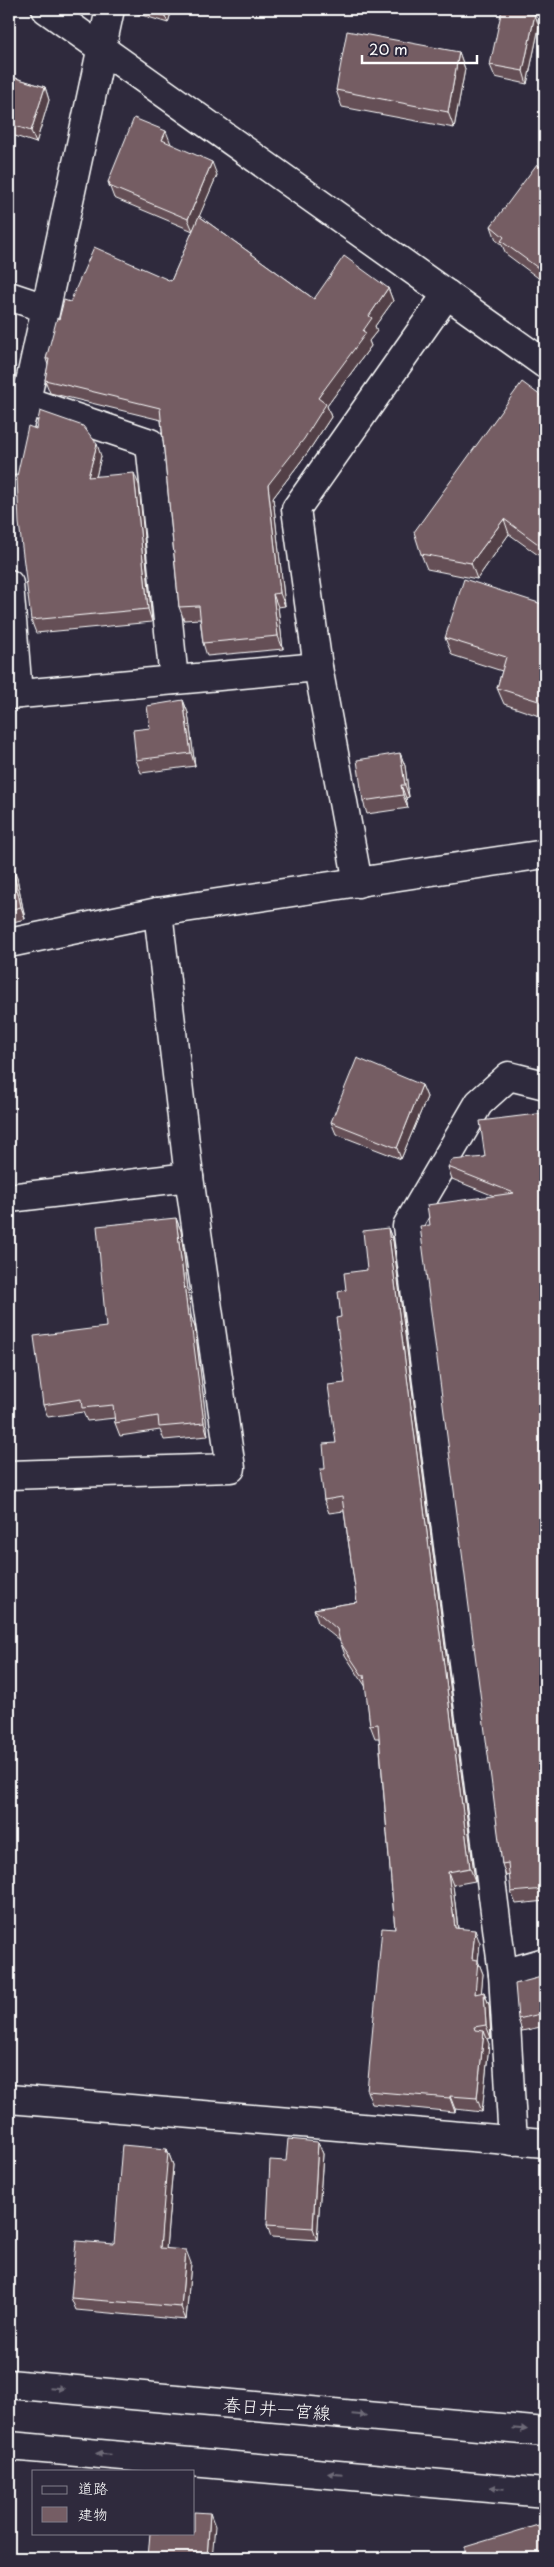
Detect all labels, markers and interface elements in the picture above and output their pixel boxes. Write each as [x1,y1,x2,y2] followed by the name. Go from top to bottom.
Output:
[362,32,476,64] scale bar
[369,37,408,60] text: 20 m
[50,2385,66,2393] one-way arrow
[222,2390,332,2426] street label: 春日井一宮線
[351,2411,367,2419] one-way arrow
[513,2426,529,2434] one-way arrow
[95,2450,111,2458] one-way arrow
[32,2470,195,2534] legend
[327,2470,343,2478] one-way arrow
[78,2476,108,2499] text: 道路
[488,2484,504,2492] one-way arrow
[78,2502,108,2525] text: 建物

